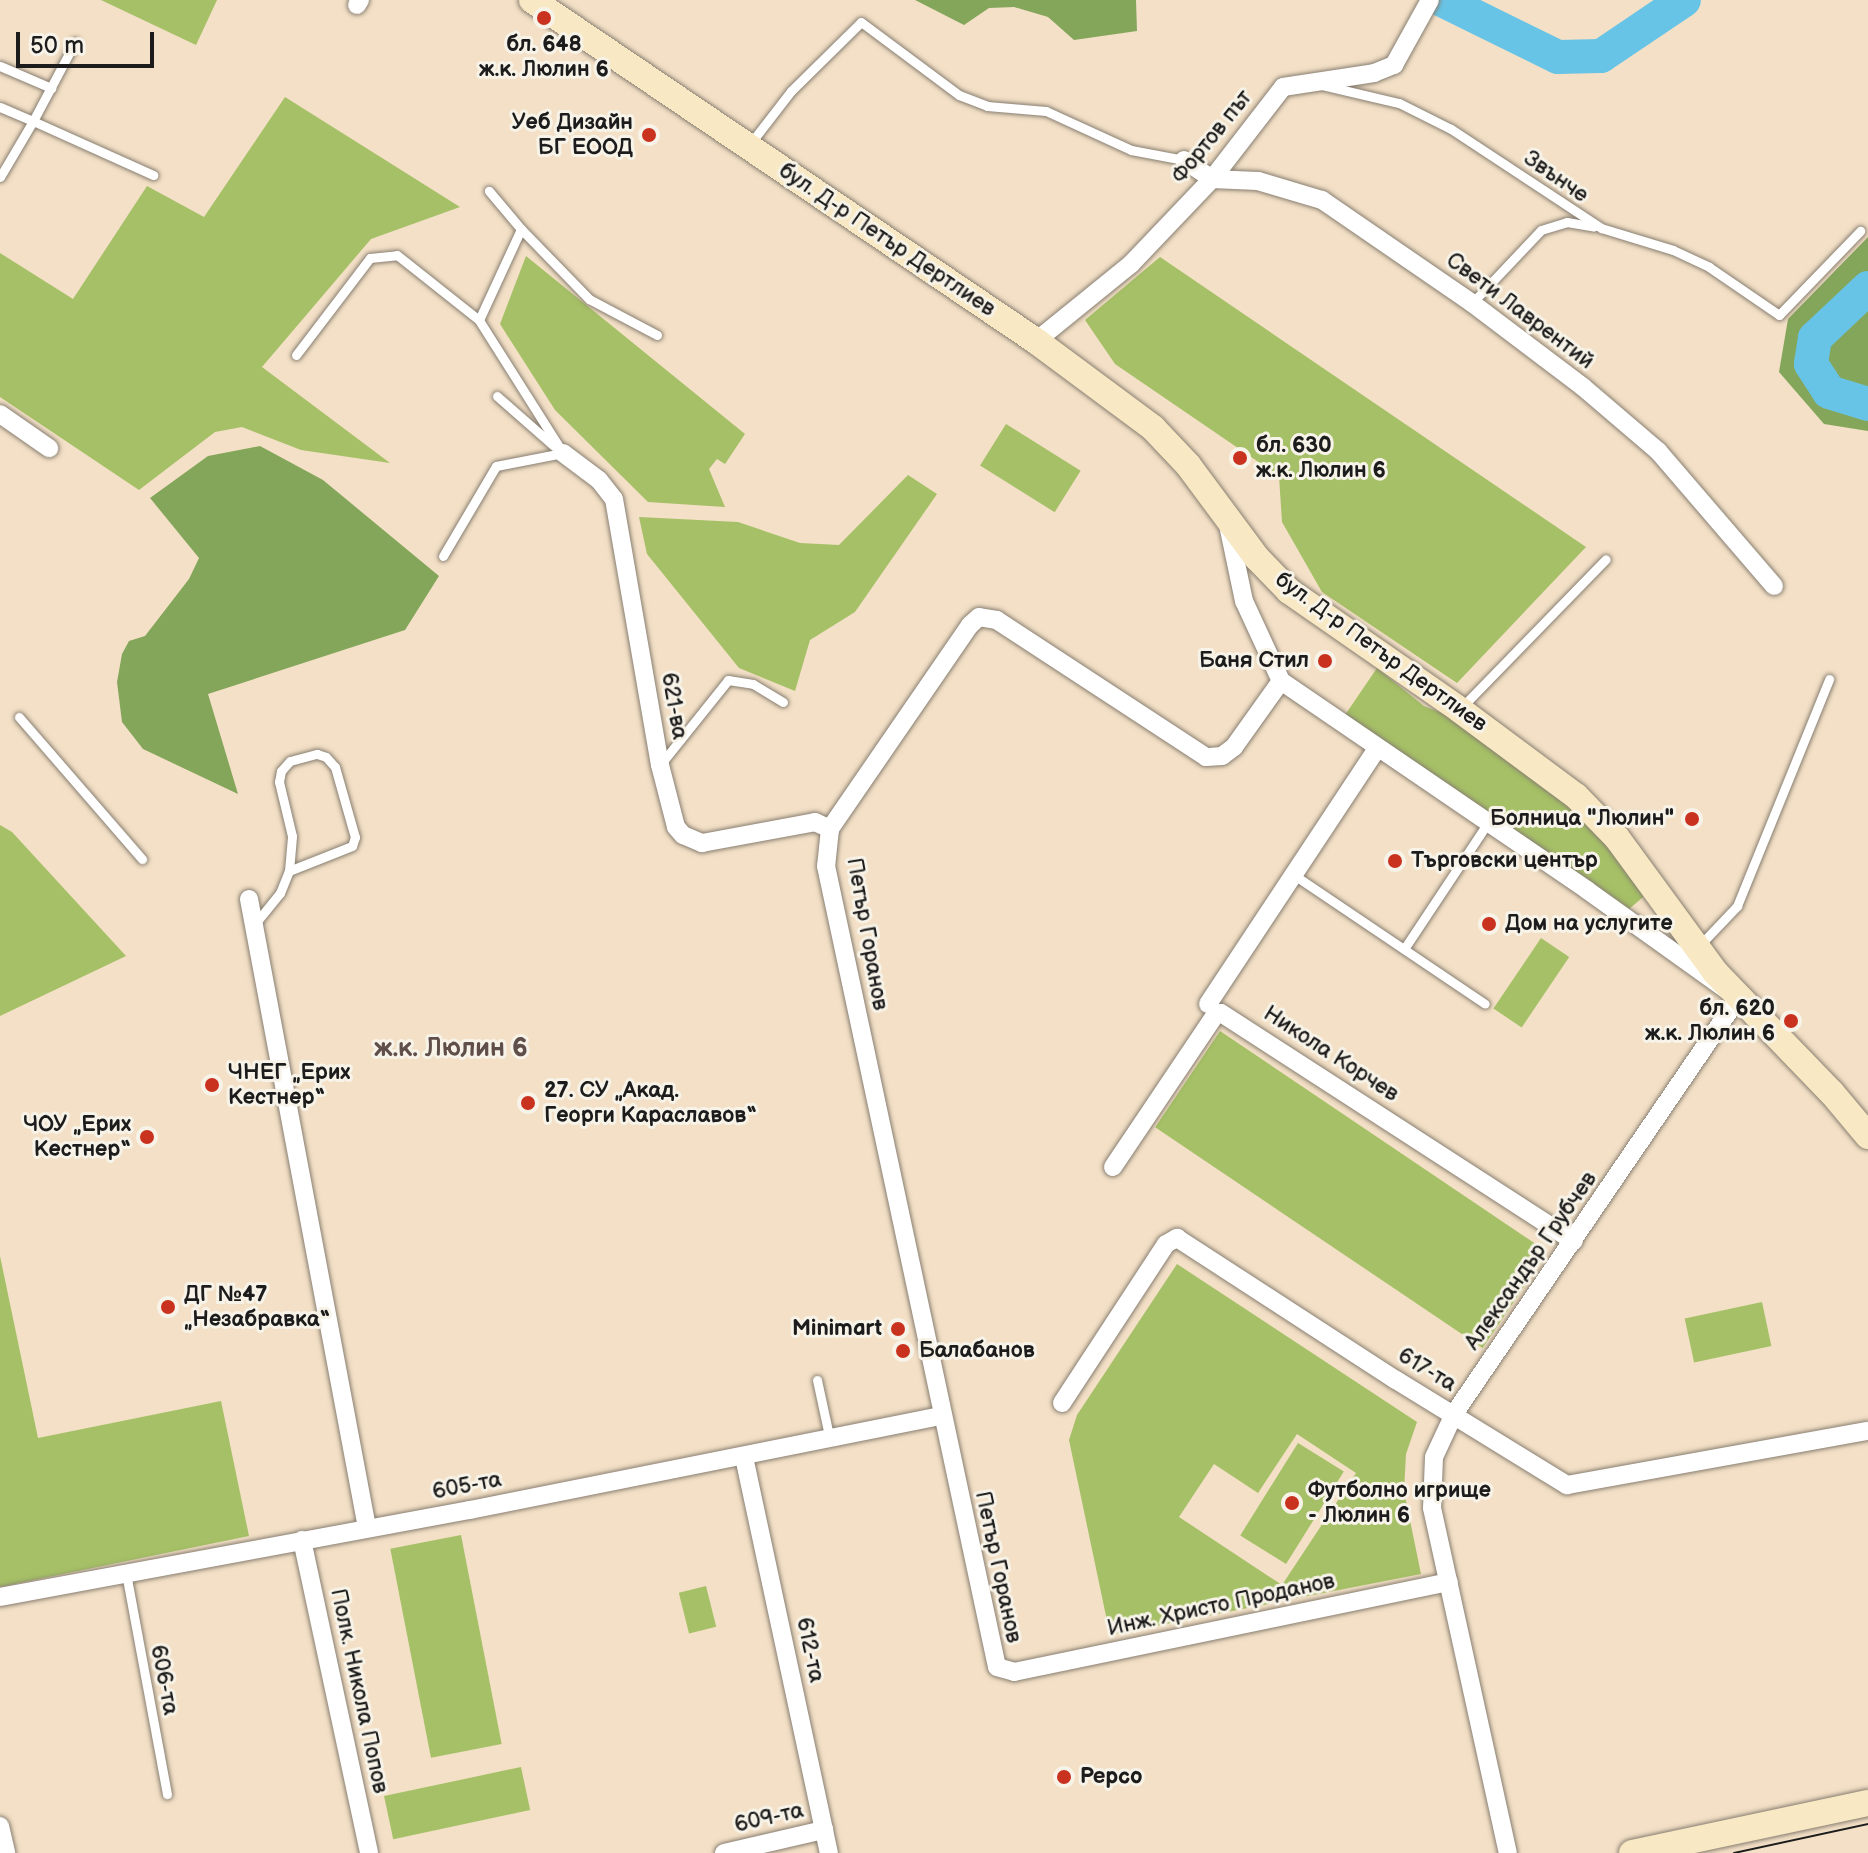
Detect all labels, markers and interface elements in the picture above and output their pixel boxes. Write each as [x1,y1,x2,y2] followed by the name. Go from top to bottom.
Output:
[535,9,553,27] marker: бл. 648 ж.к. Люлин 6
[20,16,158,66] scale bar
[30,31,84,60] text: 50 m
[479,31,609,82] place label: бл. 648 ж.к. Люлин 6
[1166,85,1258,189] street label: Фортов път
[512,109,633,160] place label: Уеб Дизайн БГ ЕООД
[640,126,658,144] marker: Уеб Дизайн БГ ЕООД
[1519,145,1593,209] street label: Звънче
[774,158,1000,322] street label: бул. Д-р Петър Дертлиев
[1441,247,1599,375] street label: Свети Лаврентий
[1256,432,1386,484] place label: бл. 630 ж.к. Люлин 6
[1231,449,1249,467] marker: бл. 630 ж.к. Люлин 6
[1270,566,1492,738] street label: бул. Д-р Петър Дертлиев
[1199,648,1309,674] place label: Баня Стил
[1316,652,1334,670] marker: Баня Стил
[655,671,693,741] street label: 621-ва
[1490,806,1674,832] place label: Болница "Люлин"
[1681,808,1703,830] marker: Болница "Люлин"
[1411,848,1598,874] place label: Търговски център
[1386,852,1404,870] marker: Търговски център
[841,856,893,1012] street label: Петър Горанов
[1505,911,1673,937] place label: Дом на услугите
[1480,915,1498,933] marker: Дом на услугите
[1645,995,1775,1046] place label: бл. 620 ж.к. Люлин 6
[1258,1000,1404,1108] street label: Никола Корчев
[1782,1012,1800,1030] marker: бл. 620 ж.к. Люлин 6
[374,1033,528,1065] district label: ж.к. Люлин 6
[228,1059,350,1110] place label: ЧНЕГ „Ерих Кестнер“
[203,1076,221,1094] marker: ЧНЕГ „Ерих Кестнер“
[544,1077,757,1128] place label: 27. СУ „Акад. Георги Караславов“
[519,1094,537,1112] marker: 27. СУ „Акад. Георги Караславов“
[23,1111,131,1162] place label: ЧОУ „Ерих Кестнер“
[138,1128,156,1146] marker: ЧОУ „Ерих Кестнер“
[1459,1167,1603,1355] street label: Александър Грубчев
[184,1281,330,1332] place label: ДГ №47 „Незабравка“
[159,1298,177,1316] marker: ДГ №47 „Незабравка“
[792,1316,882,1342] place label: Minimart
[889,1320,907,1338] marker: Minimart
[919,1338,1035,1364] place label: Балабанов
[894,1342,912,1360] marker: Балабанов
[1393,1342,1461,1398] street label: 617-та
[430,1466,504,1506] street label: 605-та
[1308,1477,1491,1528] place label: Футболно игрище - Люлин 6
[969,1489,1027,1645] street label: Петър Горанов
[1283,1494,1301,1512] marker: Футболно игрище - Люлин 6
[1105,1568,1337,1642] street label: Инж. Христо Проданов
[324,1586,394,1796] street label: Полк. Никола Попов
[790,1615,830,1685] street label: 612-та
[144,1643,184,1717] street label: 606-та
[1080,1764,1143,1790] place label: Pepco
[1055,1768,1073,1786] marker: Pepco
[732,1797,806,1839] street label: 609-та

